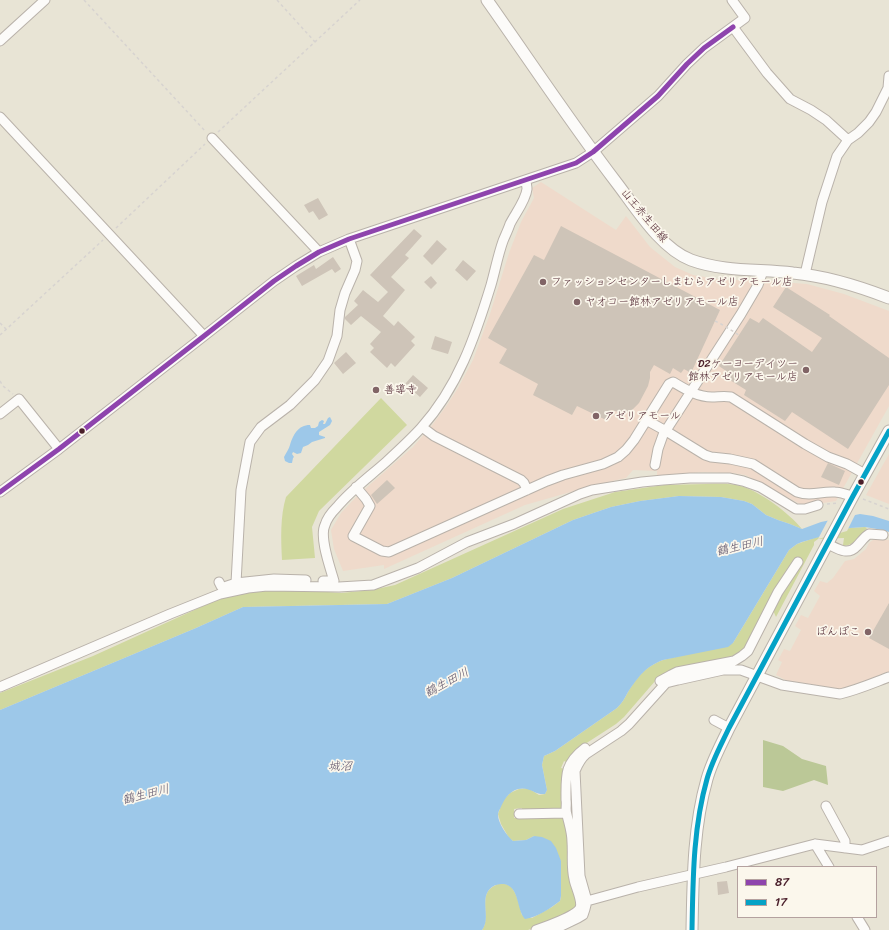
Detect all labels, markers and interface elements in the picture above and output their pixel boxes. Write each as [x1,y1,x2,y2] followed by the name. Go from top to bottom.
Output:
[618,186,670,246] street label: 山王赤生田線
[551,275,793,289] place label: ファッションセンターしまむらアゼリアモール店
[538,277,548,287] marker: ファッションセンターしまむらアゼリアモール店
[585,295,739,309] place label: ヤオコー館林アゼリアモール店
[572,297,582,307] marker: ヤオコー館林アゼリアモール店
[688,357,798,383] place label: D2ケーヨーデイツー 館林アゼリアモール店
[801,365,811,375] marker: D2ケーヨーデイツー 館林アゼリアモール店
[384,383,417,397] place label: 善導寺
[371,385,381,395] marker: 善導寺
[604,409,681,423] place label: アゼリアモール
[591,411,601,421] marker: アゼリアモール
[77,426,87,436] unlabelled marker
[856,477,866,487] unlabelled marker
[715,535,765,559] water label: 鶴生田川
[816,625,860,639] place label: ぽんぽこ
[863,627,873,637] marker: ぽんぽこ
[422,665,472,701] water label: 鶴生田川
[328,760,352,774] water label: 城沼
[121,782,171,808] water label: 鶴生田川
[737,866,877,918] legend
[775,871,789,893] text: 87
[775,891,787,913] text: 17

